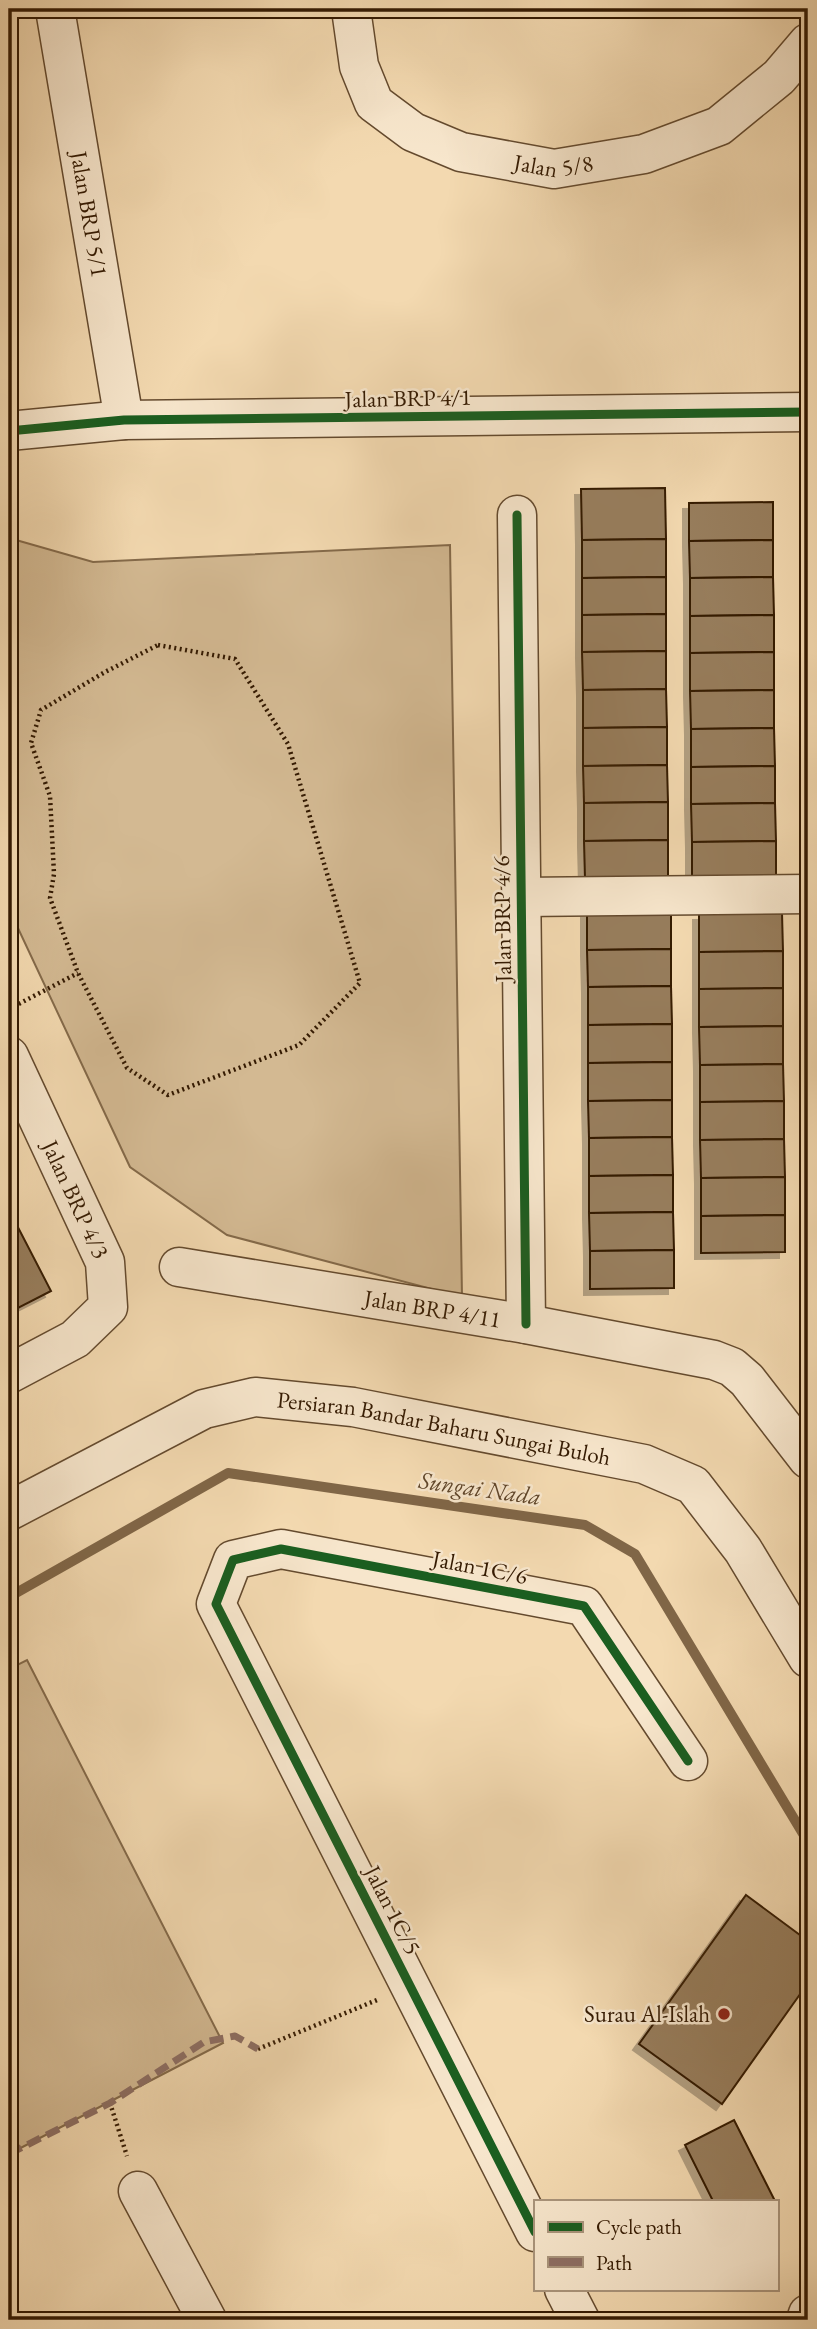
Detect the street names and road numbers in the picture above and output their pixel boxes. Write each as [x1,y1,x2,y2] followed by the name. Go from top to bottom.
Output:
[64,147,115,279] street label: Jalan BRP 5/1
[509,147,595,184] street label: Jalan 5/8
[342,382,472,414] street label: Jalan BRP 4/1
[486,855,518,985] street label: Jalan BRP 4/6
[34,1133,116,1263] street label: Jalan BRP 4/3
[360,1282,503,1335] street label: Jalan BRP 4/11
[276,1384,614,1472] street label: Persiaran Bandar Baharu Sungai Buloh
[428,1543,530,1591] street label: Jalan 1C/6
[357,1859,428,1960] street label: Jalan 1C/5

